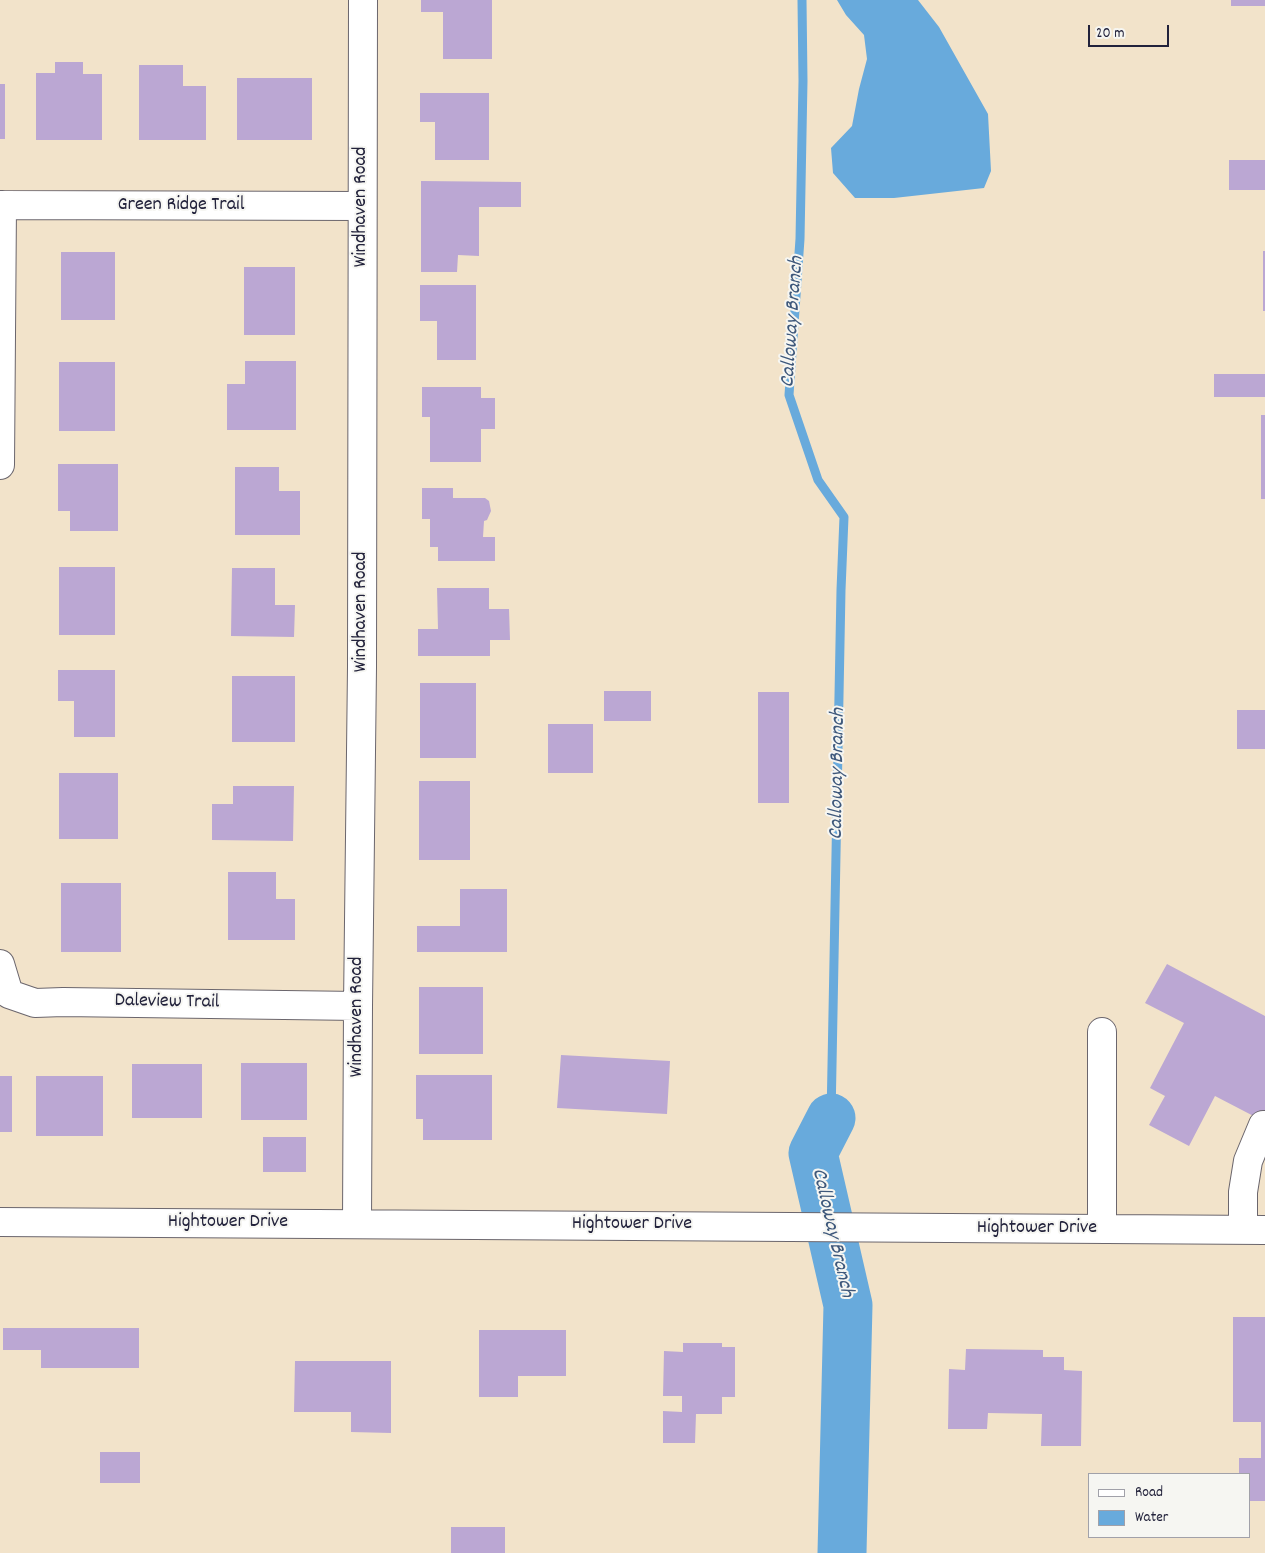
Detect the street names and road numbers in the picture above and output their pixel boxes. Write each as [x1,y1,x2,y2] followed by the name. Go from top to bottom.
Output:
[350,147,374,267] street label: Windhaven Road
[117,194,245,218] street label: Green Ridge Trail
[350,552,374,672] street label: Windhaven Road
[346,957,370,1077] street label: Windhaven Road
[114,990,220,1016] street label: Daleview Trail
[168,1211,288,1235] street label: Hightower Drive
[572,1213,692,1237] street label: Hightower Drive
[977,1217,1097,1241] street label: Hightower Drive

